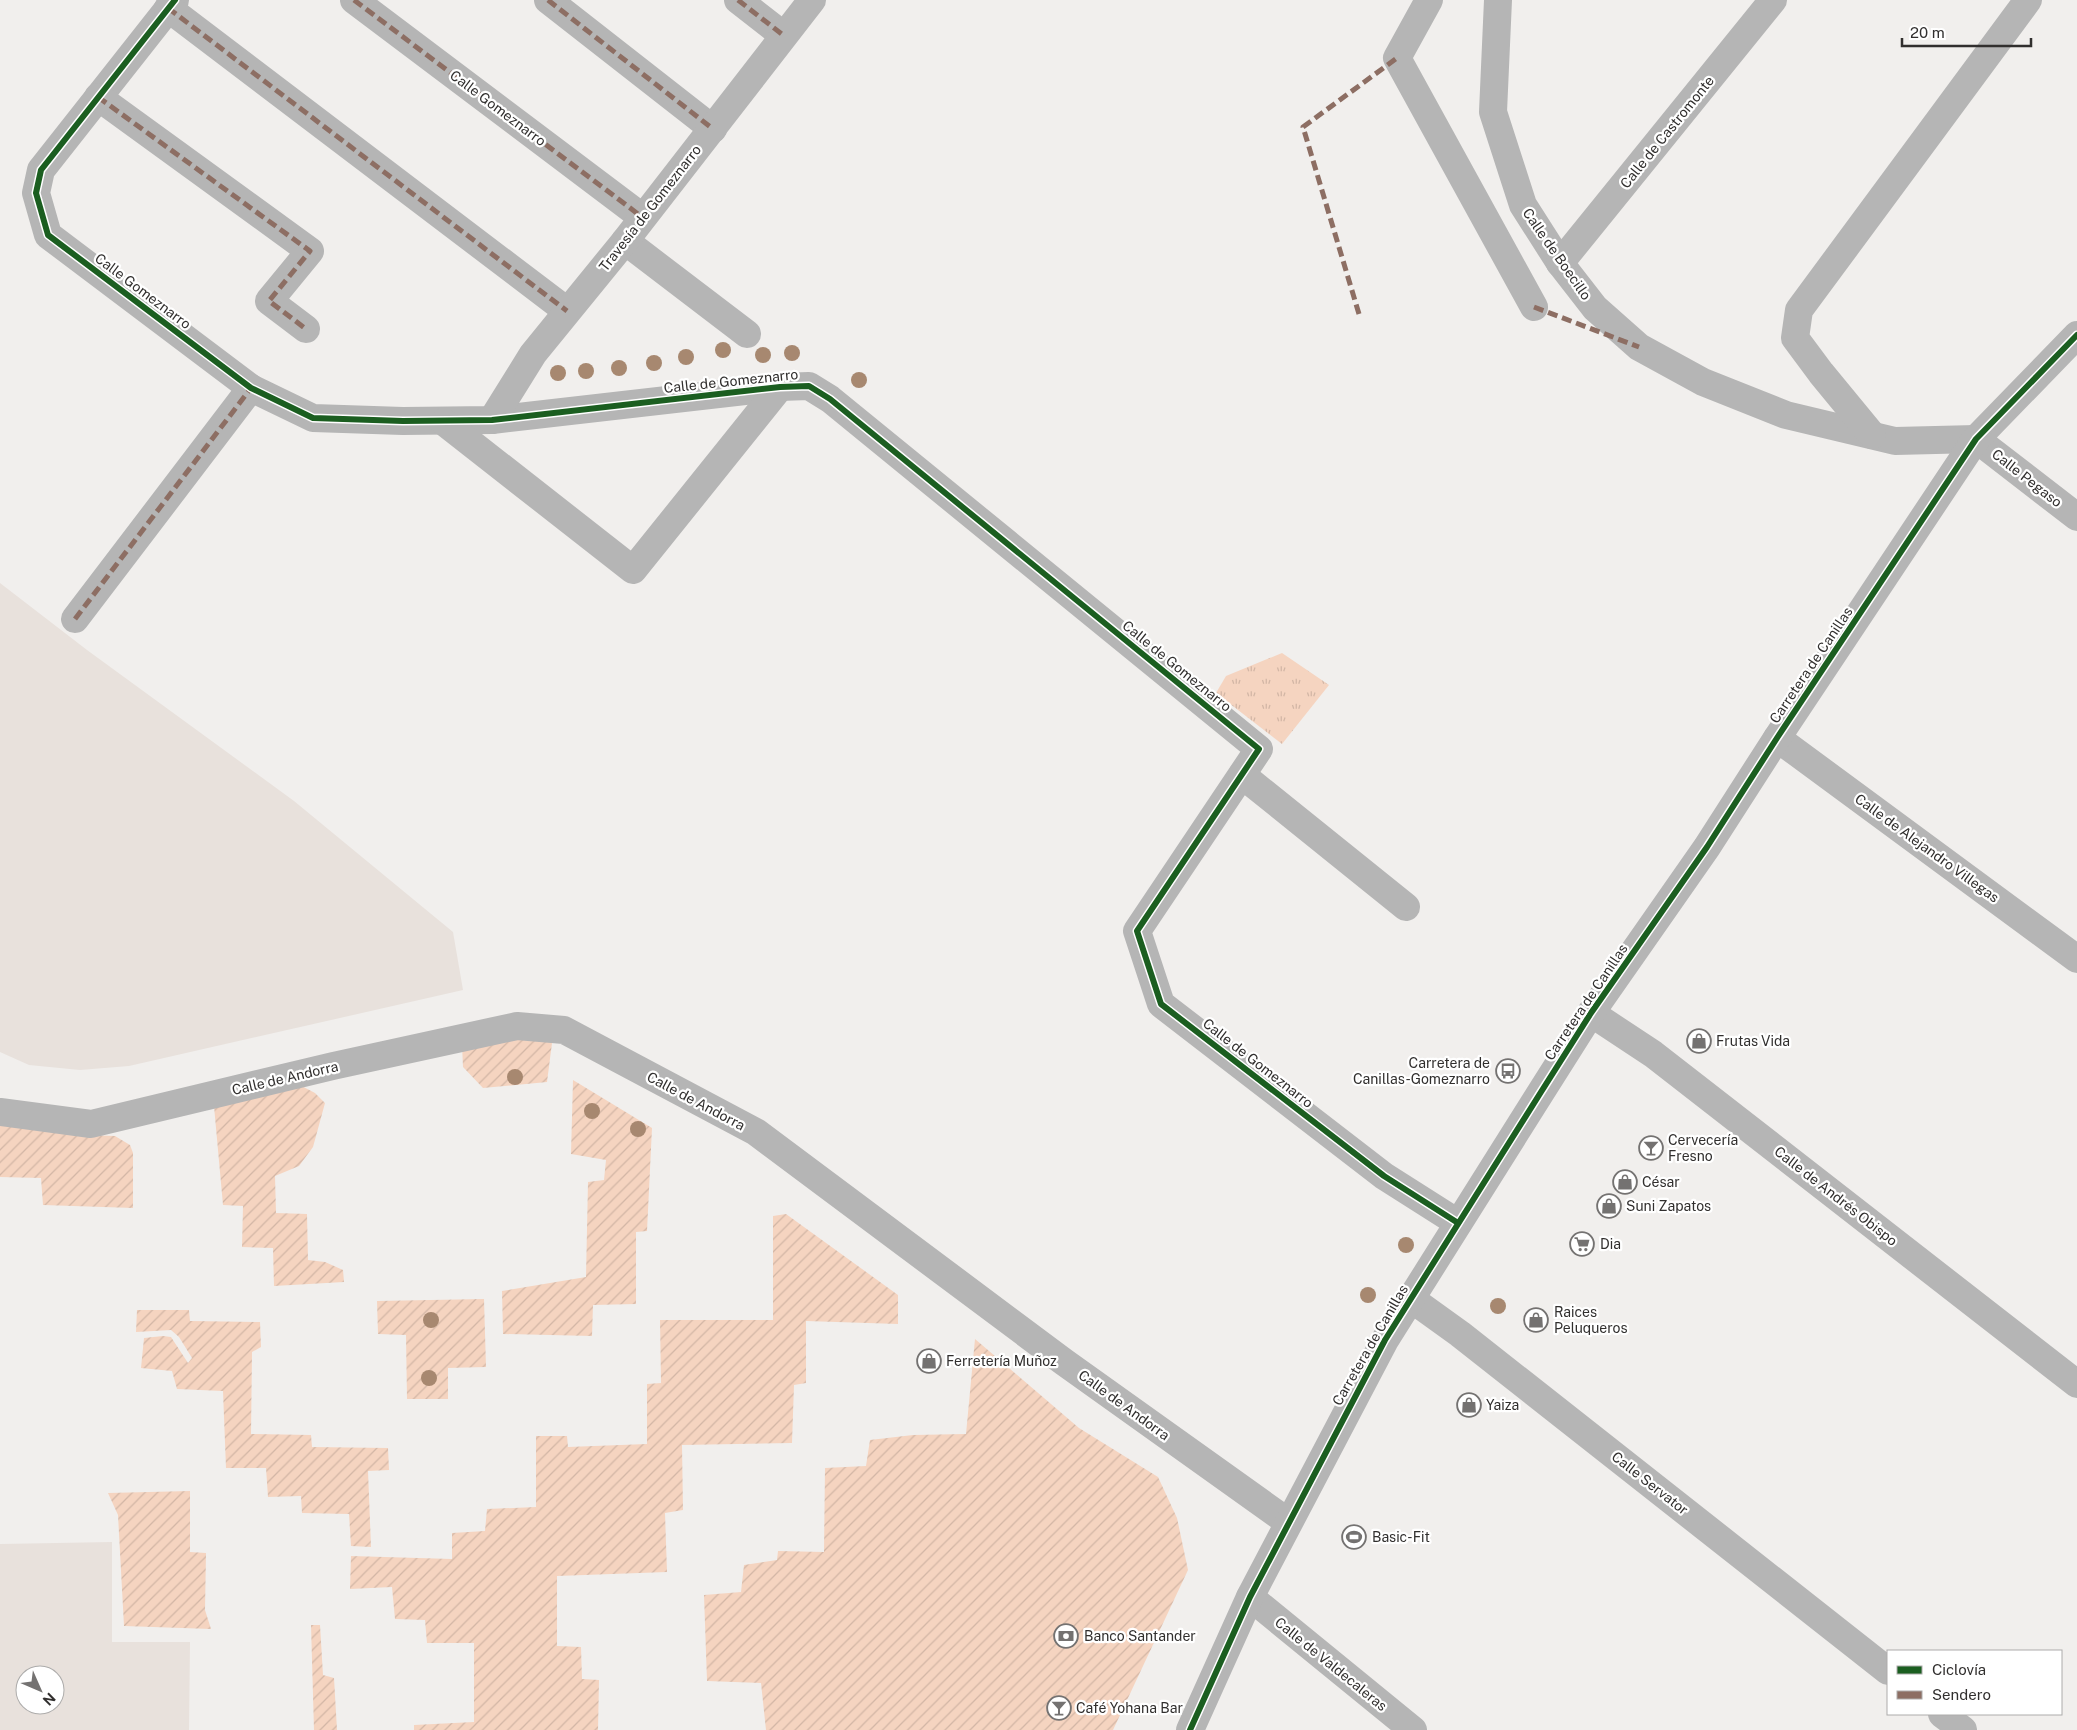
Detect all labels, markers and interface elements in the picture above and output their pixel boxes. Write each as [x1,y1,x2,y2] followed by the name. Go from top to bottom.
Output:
[1902,15,2031,47] scale bar
[1910,24,1945,41] text: 20 m
[447,67,549,149] street label: Calle Gomeznarro
[1617,73,1717,191] street label: Calle de Castromonte
[596,142,704,274] street label: Travesía de Gomeznarro
[1519,205,1595,303] street label: Calle de Boecillo
[92,250,194,332] street label: Calle Gomeznarro
[663,366,799,396] street label: Calle de Gomeznarro
[1989,446,2065,510] street label: Calle Pegaso
[1766,604,1856,726] street label: Carretera de Canillas
[1119,617,1235,715] street label: Calle de Gomeznarro
[1852,790,2002,906] street label: Calle de Alejandro Villegas
[1541,941,1631,1063] street label: Carretera de Canillas
[1200,1015,1316,1111] street label: Calle de Gomeznarro
[1686,1028,1712,1054] shop icon: Frutas Vida
[1716,1033,1790,1049] place label: Frutas Vida
[1353,1055,1490,1087] place label: Carretera de Canillas-Gomeznarro
[230,1058,340,1098] street label: Calle de Andorra
[1495,1058,1521,1084] bus stop icon: Carretera de Canillas-Gomeznarro
[644,1068,748,1134] street label: Calle de Andorra
[1668,1132,1738,1164] place label: Cervecería Fresno
[1638,1135,1664,1161] bar icon: Cervecería Fresno
[1771,1143,1901,1249] street label: Calle de Andrés Obispo
[1612,1169,1638,1195] shop icon: César
[1642,1174,1680,1190] place label: César
[1596,1193,1622,1219] shop icon: Suni Zapatos
[1626,1198,1711,1214] place label: Suni Zapatos
[1569,1231,1595,1257] supermarket icon: Dia
[1600,1236,1621,1252] place label: Dia
[1329,1282,1411,1408] street label: Carretera de Canillas
[1554,1304,1628,1336] place label: Raices Peluqueros
[1523,1307,1549,1333] shop icon: Raices Peluqueros
[916,1348,942,1374] shop icon: Ferretería Muñoz
[946,1353,1057,1369] place label: Ferretería Muñoz
[1075,1367,1173,1443] street label: Calle de Andorra
[1456,1392,1482,1418] shop icon: Yaiza
[1486,1397,1519,1413] place label: Yaiza
[1609,1448,1691,1518] street label: Calle Servator
[1341,1524,1367,1550] sports icon: Basic-Fit
[1372,1529,1430,1545] place label: Basic-Fit
[1272,1614,1390,1714] street label: Calle de Valdecaleras
[1053,1623,1079,1649] bank icon: Banco Santander
[1084,1628,1196,1644] place label: Banco Santander
[1887,1650,2062,1715] legend
[1932,1661,1986,1678] text: Ciclovía
[15,1665,65,1715] north arrow
[1932,1686,1991,1703] text: Sendero
[40,1690,59,1709] text: N
[1046,1695,1072,1721] bar icon: Café Yohana Bar
[1076,1700,1183,1716] place label: Café Yohana Bar

